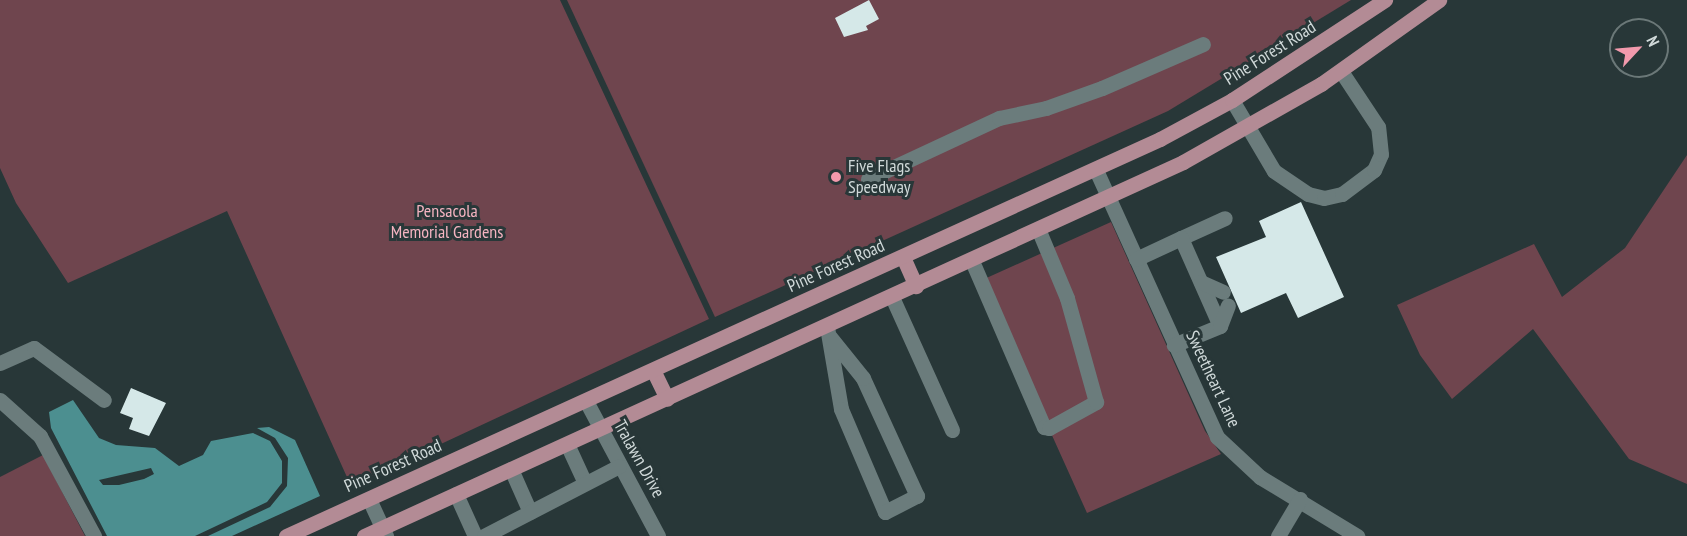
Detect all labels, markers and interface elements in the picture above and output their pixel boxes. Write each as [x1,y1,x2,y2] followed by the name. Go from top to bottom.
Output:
[1220,16,1320,90] street label: Pine Forest Road
[1609,18,1669,78] north arrow
[1642,33,1664,49] text: N
[848,156,911,198] place label: Five Flags Speedway
[829,170,843,184] marker: Five Flags Speedway
[391,201,503,244] park label: Pensacola Memorial Gardens
[784,235,888,297] street label: Pine Forest Road
[1181,327,1245,431] street label: Sweetheart Lane
[609,417,669,501] street label: Tralawn Drive
[341,435,445,497] street label: Pine Forest Road

